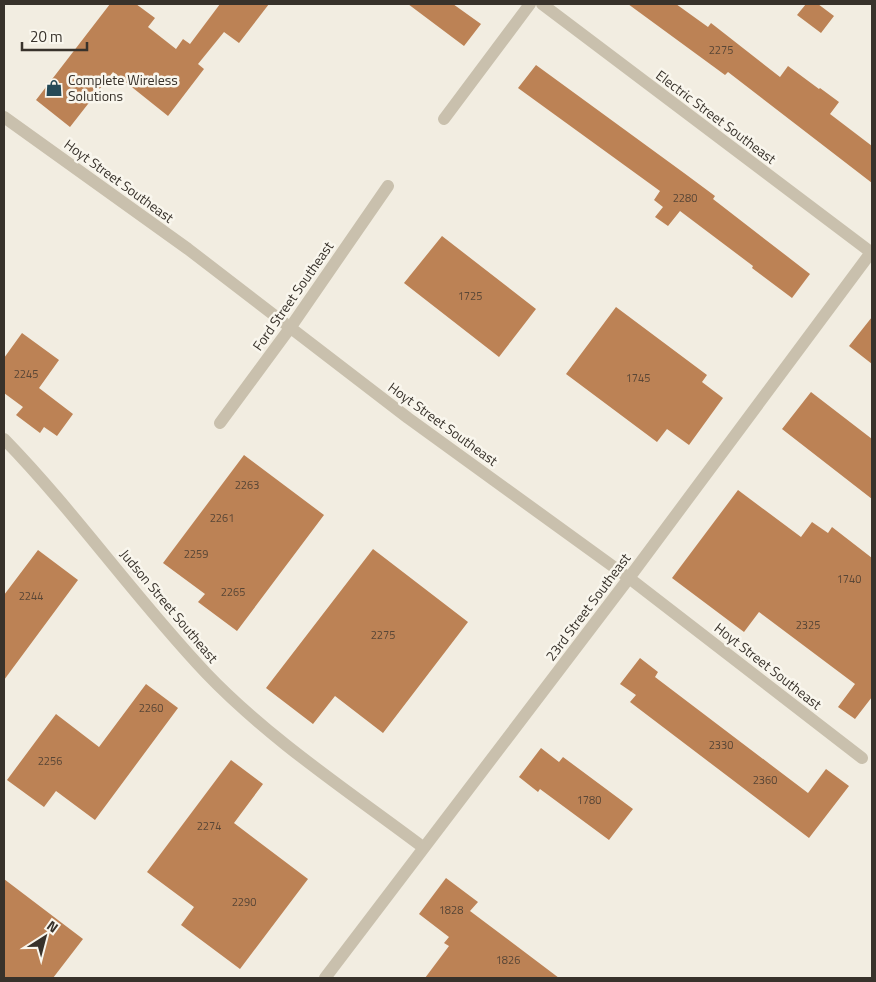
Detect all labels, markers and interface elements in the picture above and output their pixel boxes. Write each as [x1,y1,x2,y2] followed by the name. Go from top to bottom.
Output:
[22,20,88,52] scale bar
[30,25,63,48] text: 20 m
[709,42,733,58] house number: 2275
[652,64,781,169] street label: Electric Street Southeast
[68,69,178,106] place label: Complete Wireless Solutions
[44,78,64,98] shop icon: Complete Wireless Solutions
[60,134,178,228] street label: Hoyt Street Southeast
[673,190,697,206] house number: 2280
[247,237,338,355] street label: Ford Street Southeast
[458,288,482,304] house number: 1725
[14,366,38,382] house number: 2245
[626,370,650,386] house number: 1745
[384,377,502,471] street label: Hoyt Street Southeast
[235,477,259,493] house number: 2263
[210,510,234,526] house number: 2261
[115,544,223,667] street label: Judson Street Southeast
[184,546,208,562] house number: 2259
[540,548,635,665] street label: 23rd Street Southeast
[837,571,861,587] house number: 1740
[221,584,245,600] house number: 2265
[19,588,43,604] house number: 2244
[710,617,826,714] street label: Hoyt Street Southeast
[796,617,820,633] house number: 2325
[371,627,395,643] house number: 2275
[139,700,163,716] house number: 2260
[709,737,733,753] house number: 2330
[38,753,62,769] house number: 2256
[753,772,777,788] house number: 2360
[577,792,601,808] house number: 1780
[197,818,221,834] house number: 2274
[232,894,256,910] house number: 2290
[439,902,463,918] house number: 1828
[20,912,70,962] north arrow
[43,915,63,937] text: N
[496,952,520,968] house number: 1826

